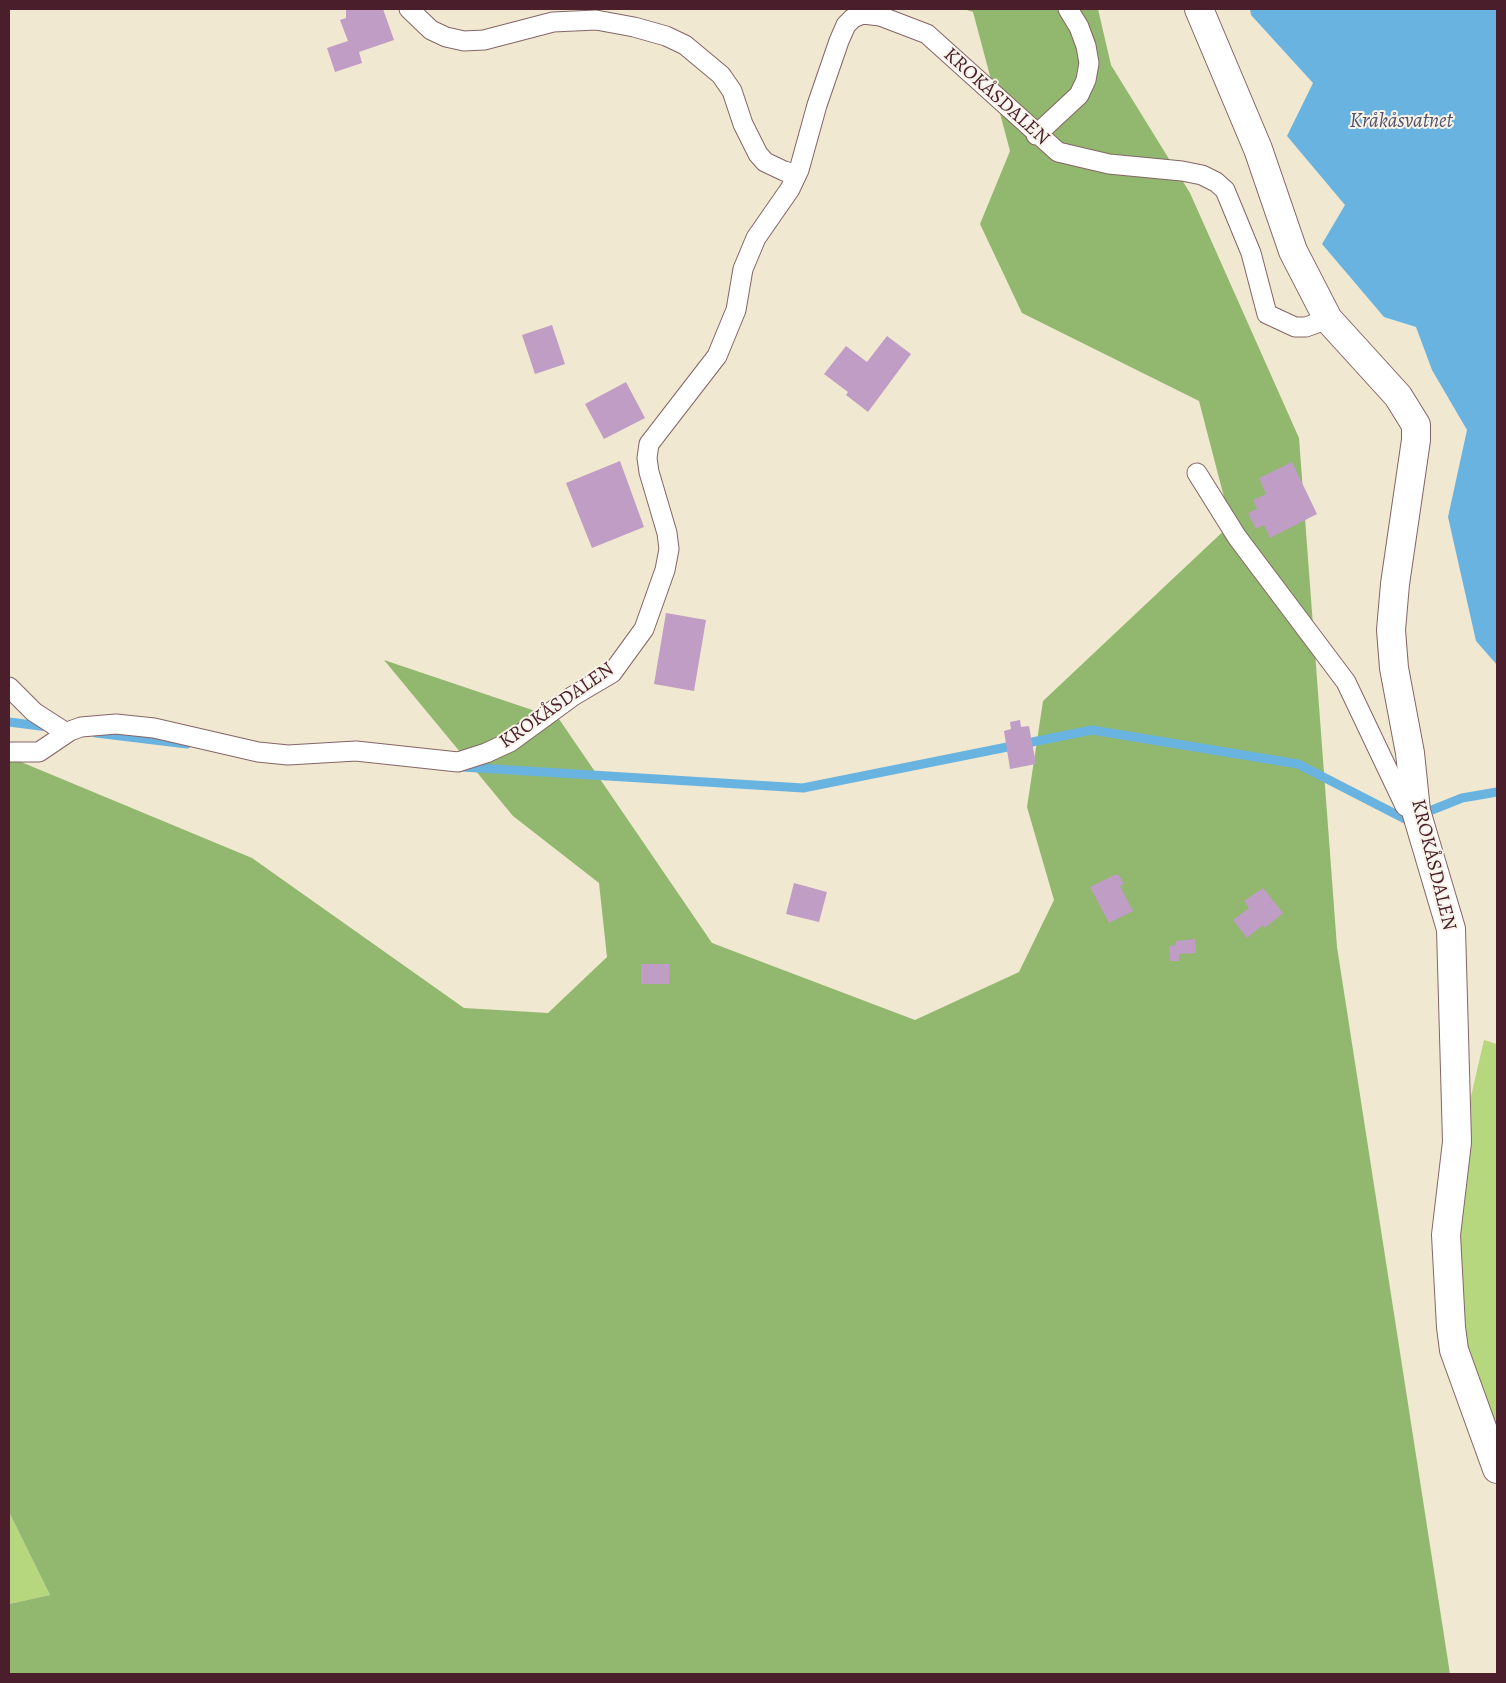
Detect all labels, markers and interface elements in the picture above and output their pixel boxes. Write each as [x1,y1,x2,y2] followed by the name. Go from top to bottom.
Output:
[938,43,1054,151] street label: KROKÅSDALEN
[1349,109,1453,135] water label: Kråkåsvatnet
[495,658,619,754] street label: KROKÅSDALEN
[1405,797,1461,933] street label: KROKÅSDALEN

